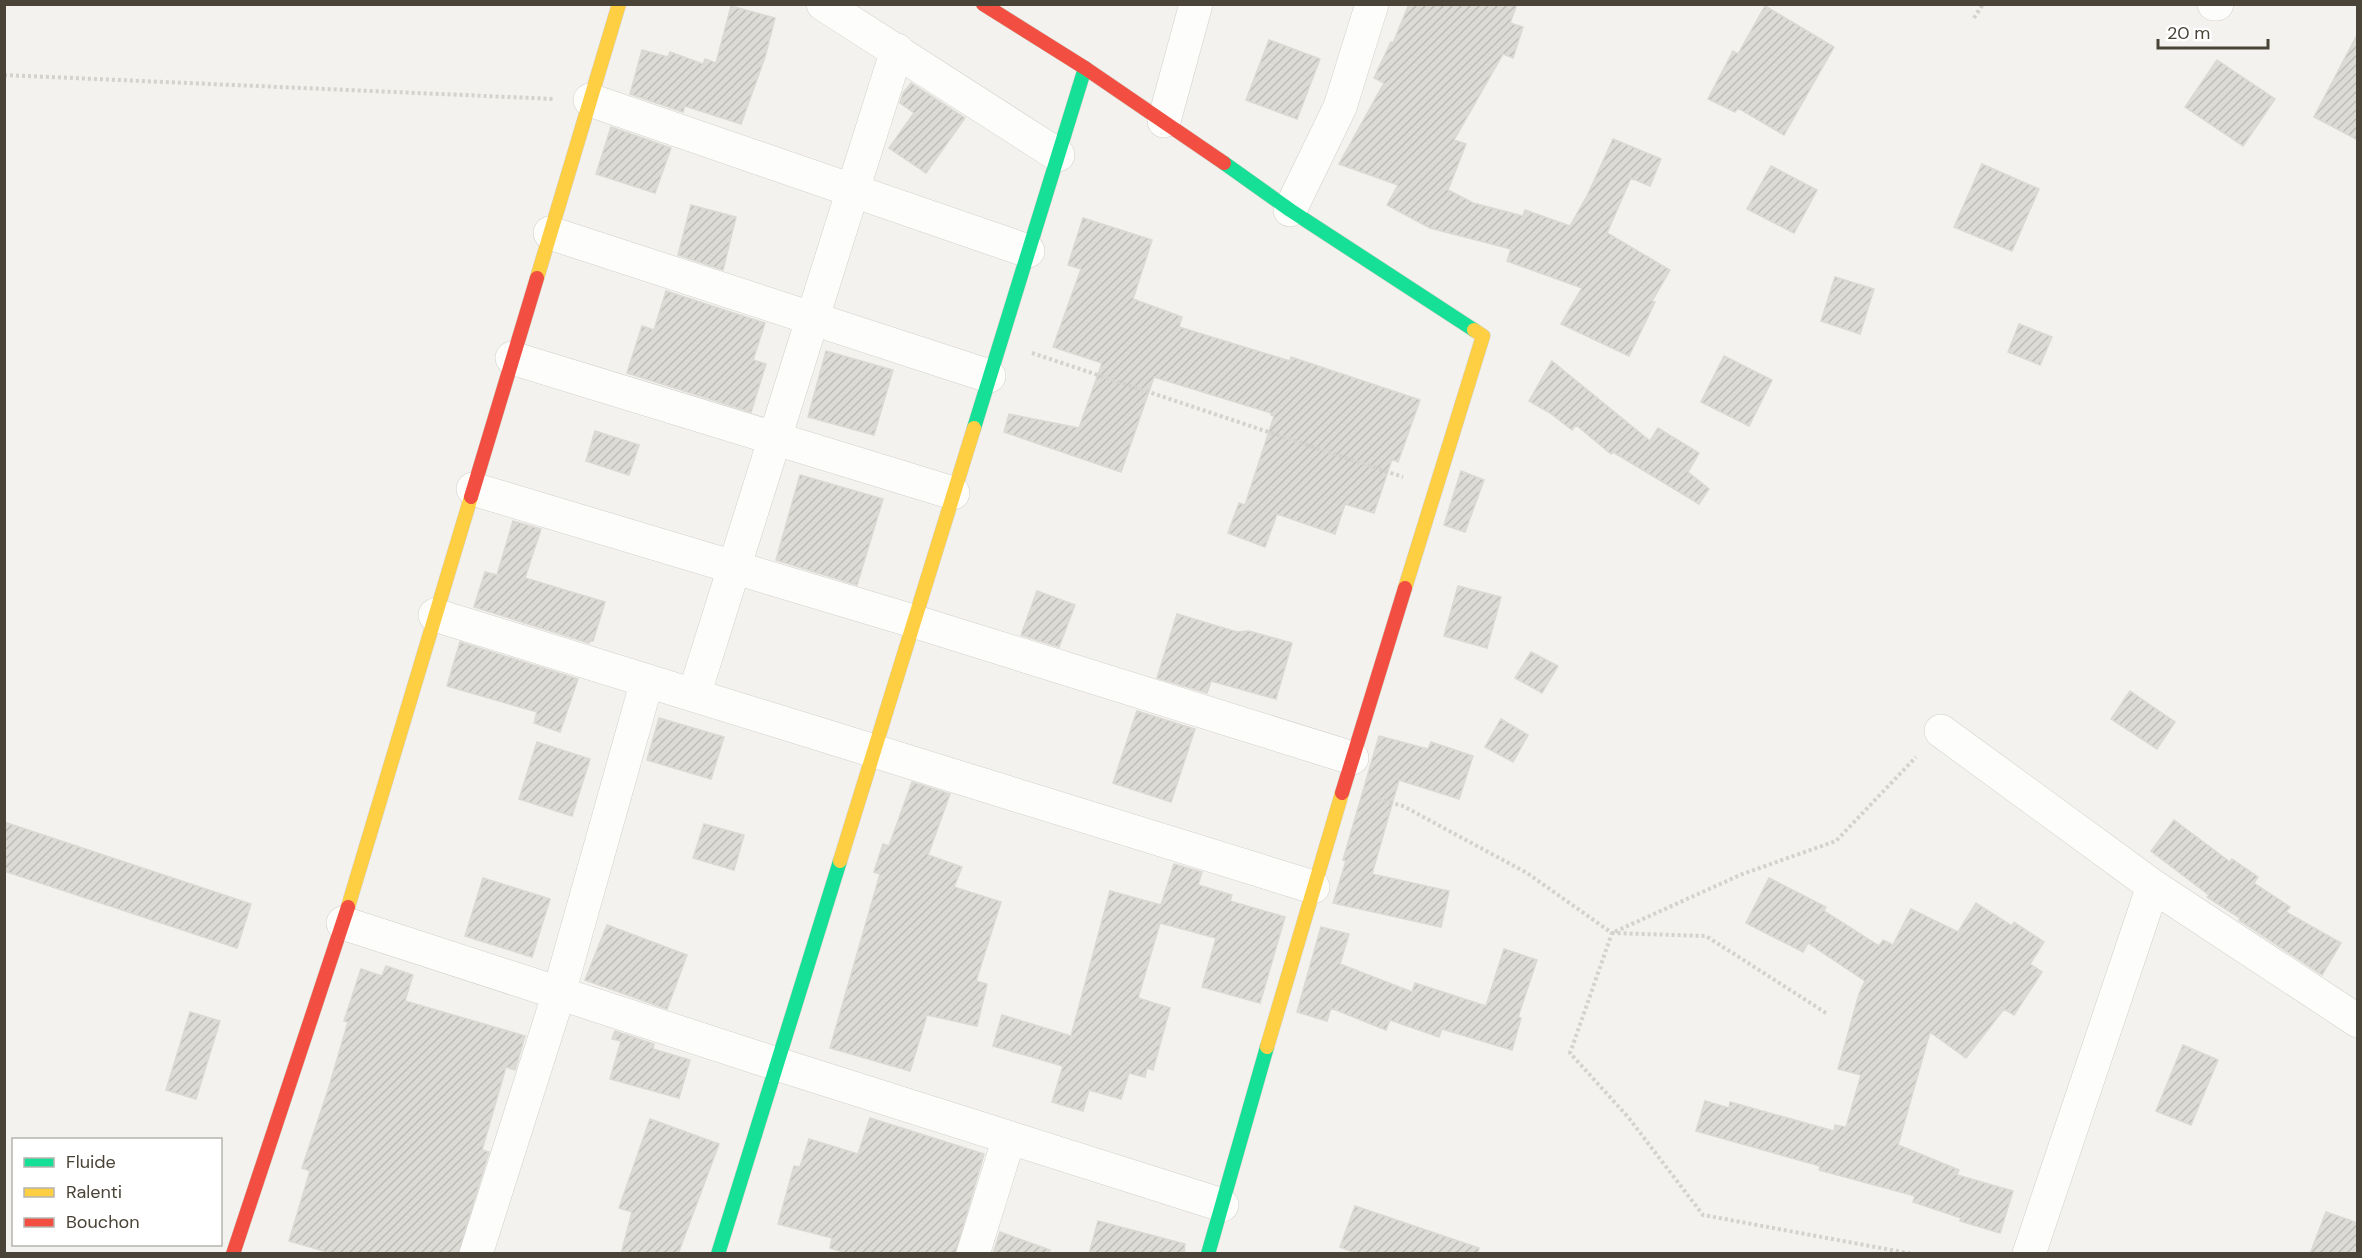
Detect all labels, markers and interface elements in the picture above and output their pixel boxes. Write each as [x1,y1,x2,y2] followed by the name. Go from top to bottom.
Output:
[2158,12,2268,50] scale bar
[2167,21,2210,45] text: 20 m
[12,1138,222,1246] legend
[66,1150,116,1174] text: Fluide
[66,1180,122,1204] text: Ralenti
[66,1210,140,1234] text: Bouchon

